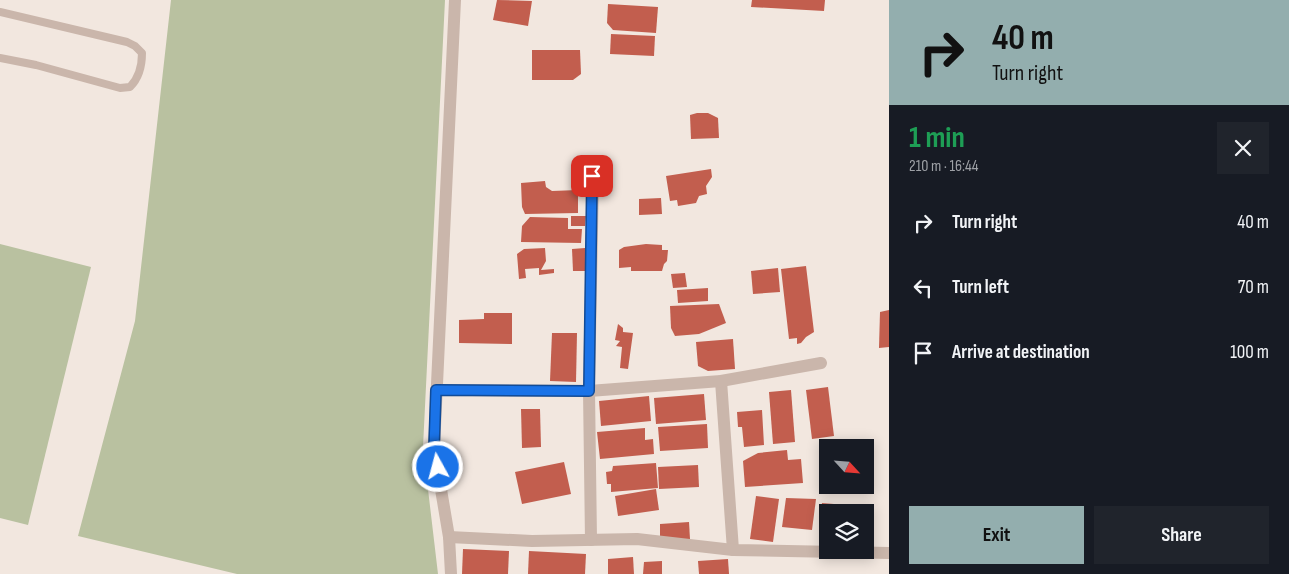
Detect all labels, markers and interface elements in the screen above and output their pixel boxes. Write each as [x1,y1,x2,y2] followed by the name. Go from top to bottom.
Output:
[992,17,1054,60] text: 40 m
[909,20,974,85] icon: right
[992,60,1063,87] text: Turn right
[909,120,965,156] text: 1 min
[1217,122,1269,174] button: close
[571,155,613,197] pin
[909,157,979,176] text: 210 m · 16:44
[578,162,606,190] icon: arrive
[909,209,937,237] icon: right
[952,211,1017,234] text: Turn right
[1237,211,1269,234] text: 40 m
[909,274,937,302] icon: left
[952,276,1009,299] text: Turn left
[1238,276,1269,299] text: 70 m
[909,339,937,367] icon: arrive
[952,341,1090,364] text: Arrive at destination
[1230,341,1269,364] text: 100 m
[819,439,874,494] north arrow
[819,439,874,559] map controls
[411,440,463,492] position arrow
[819,504,874,559] button: layers
[909,506,1084,564] button: Exit
[1094,506,1269,564] button: Share

